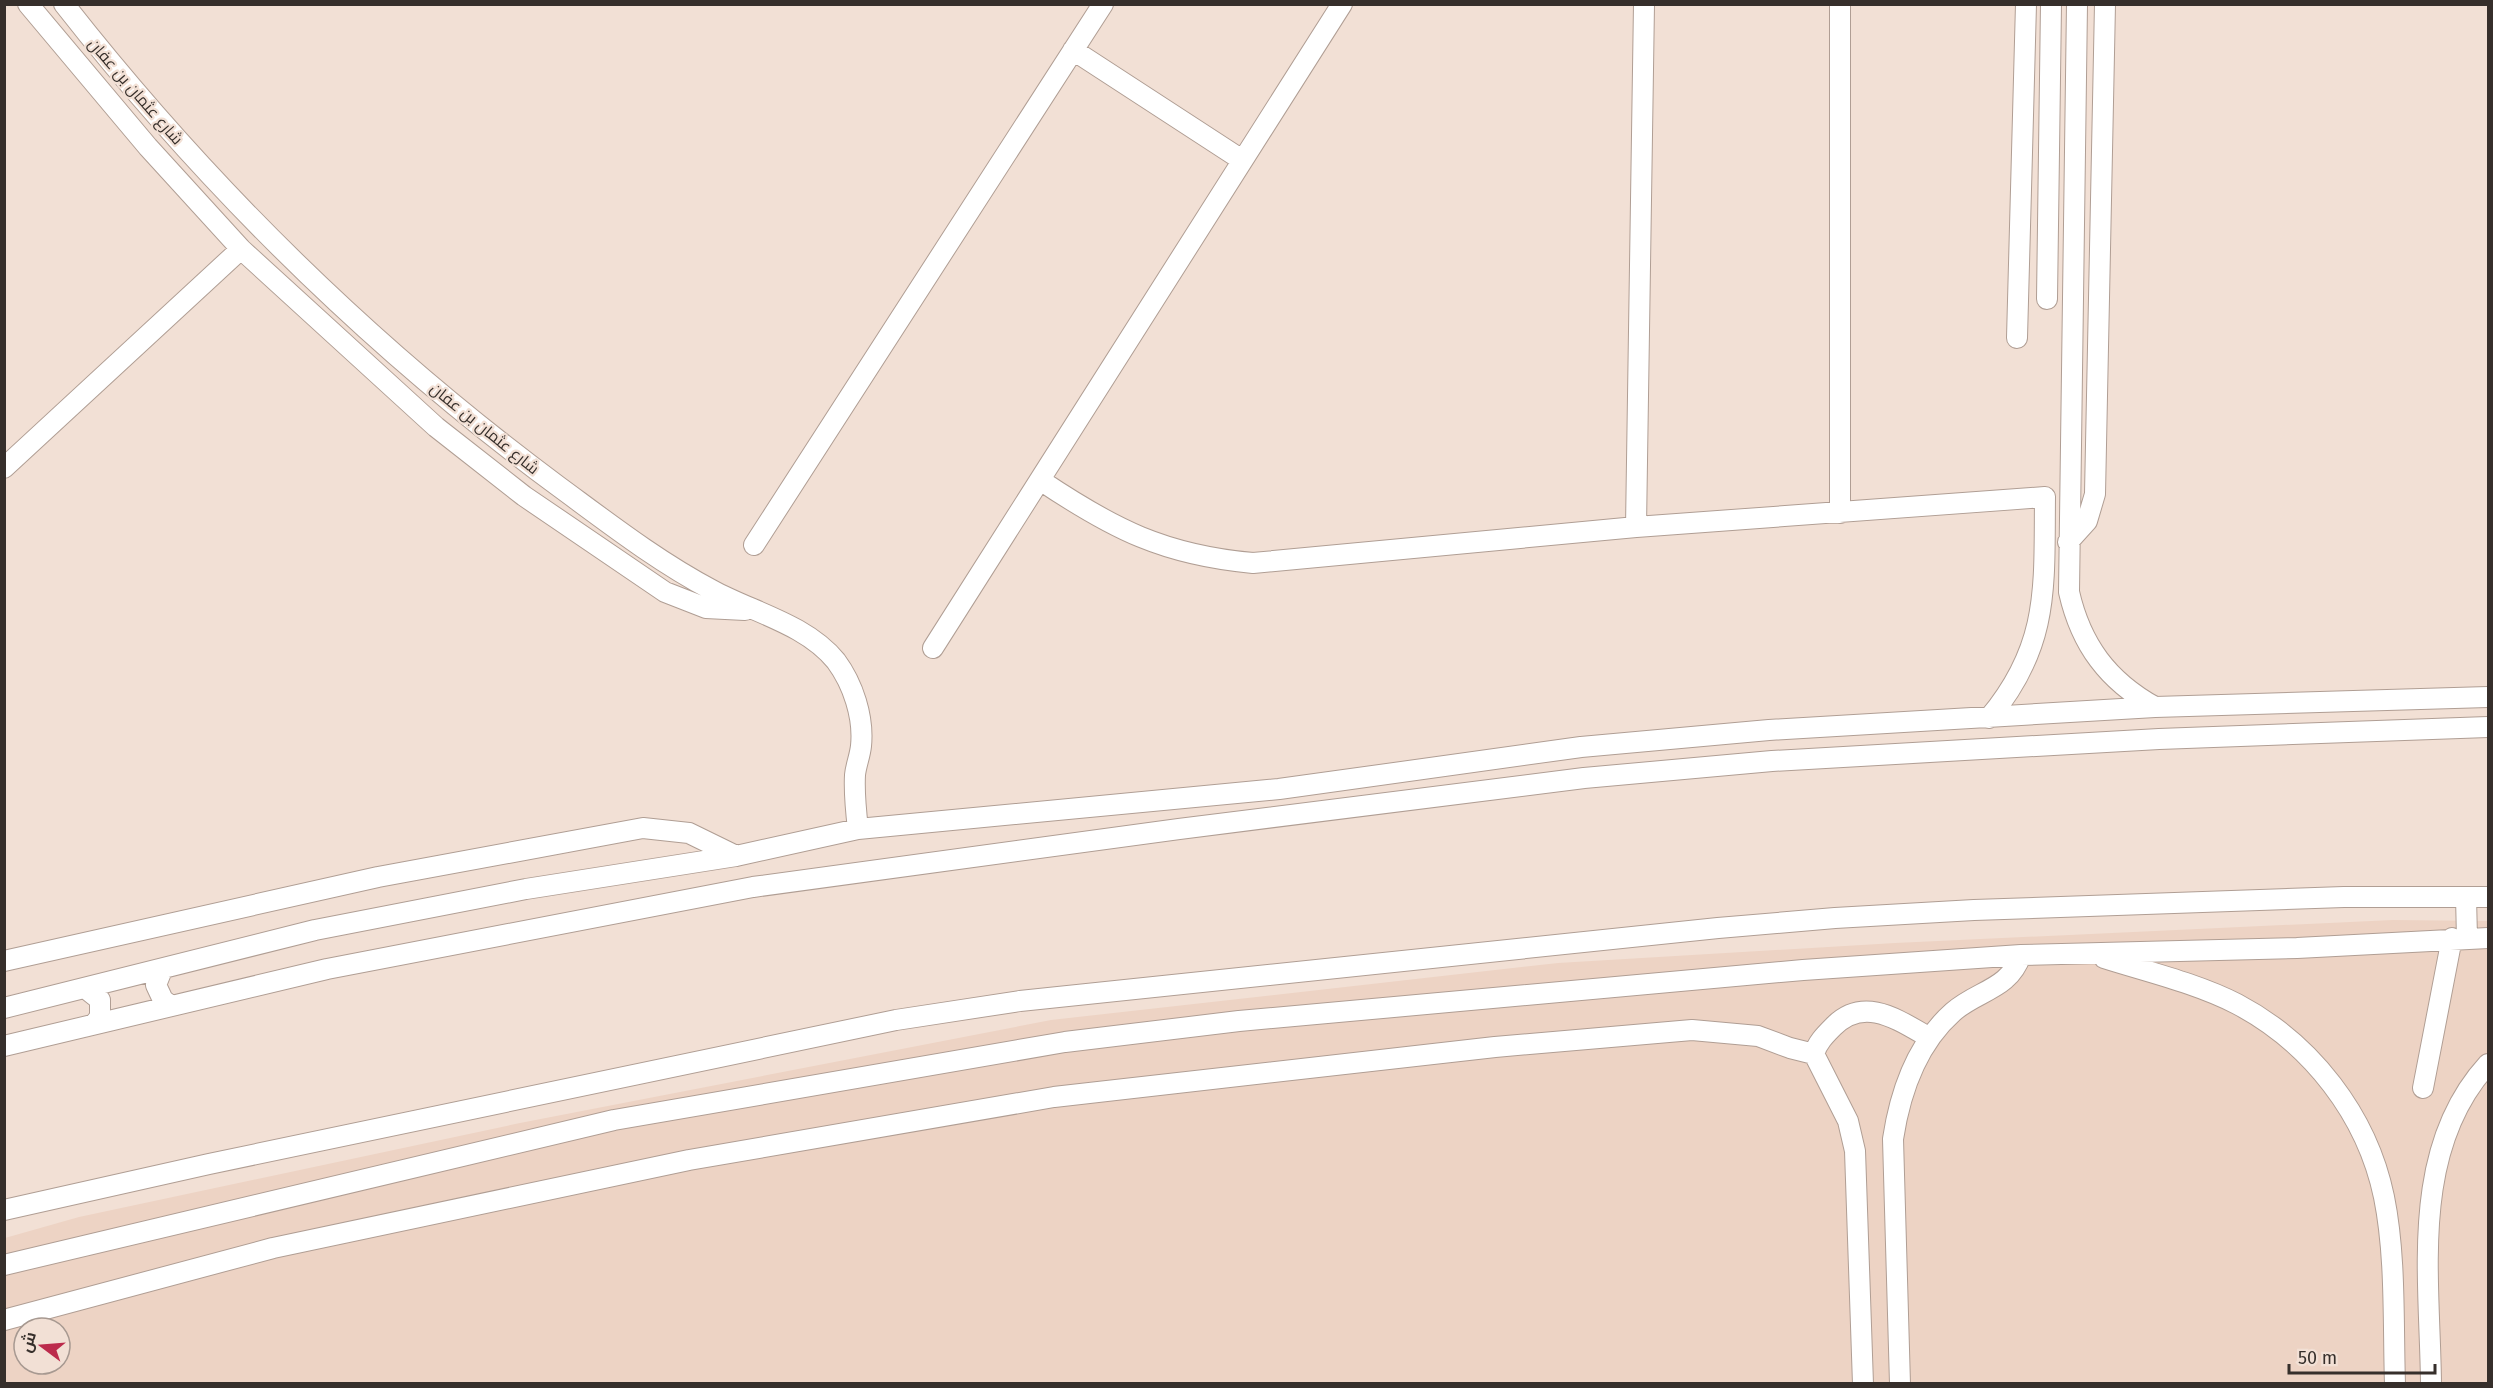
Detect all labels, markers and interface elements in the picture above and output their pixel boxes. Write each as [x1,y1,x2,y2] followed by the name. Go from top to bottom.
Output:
[83,34,187,150] street label: شارع عثمان بن عفان
[425,379,543,480] street label: شارع عثمان بن عفان
[12,1316,72,1376] north arrow
[16,1330,40,1354] text: ش
[2289,1337,2434,1375] scale bar
[2298,1347,2337,1369] text: 50 m

